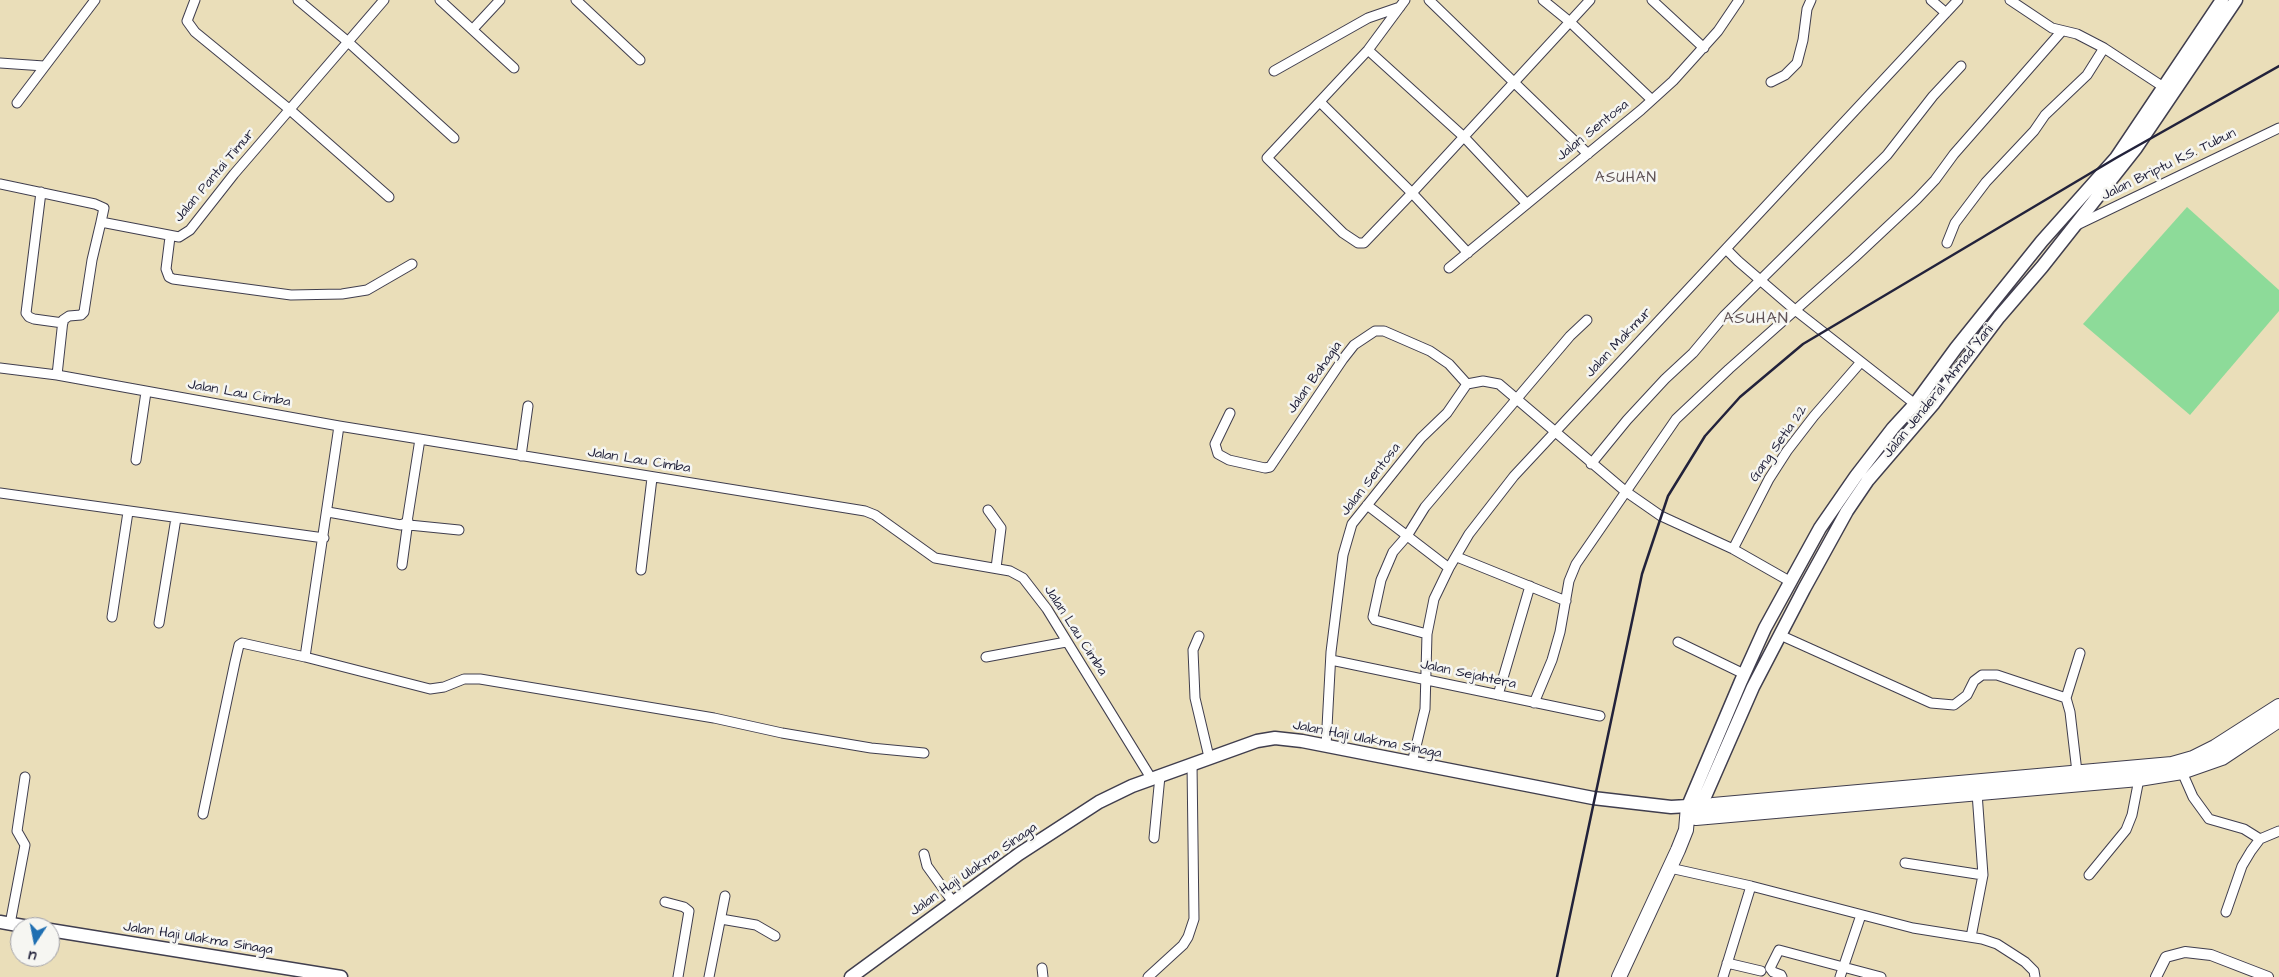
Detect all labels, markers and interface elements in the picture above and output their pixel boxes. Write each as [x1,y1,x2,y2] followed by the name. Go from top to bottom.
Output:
[1554,97,1632,165] street label: Jalan Sentosa
[2099,125,2239,205] street label: Jalan Briptu K.S. Tubun
[171,126,259,226] street label: Jalan Pantai Timur
[1594,170,1658,188] district label: ASUHAN
[1582,305,1656,381] street label: Jalan Makmur
[1723,310,1789,330] district label: ASUHAN
[1880,322,1998,462] street label: Jalan Jenderal Ahmad Yani
[1284,339,1346,417] street label: Jalan Bahagia
[186,377,292,411] street label: Jalan Lau Cimba
[1746,402,1812,486] street label: Gang Setia 22
[1337,440,1405,520] street label: Jalan Sentosa
[586,445,692,477] street label: Jalan Lau Cimba
[1040,583,1110,679] street label: Jalan Lau Cimba
[1418,657,1518,693] street label: Jalan Sejahtera
[1291,717,1443,763] street label: Jalan Haji Ulakma Sinaga
[907,820,1041,920] street label: Jalan Haji Ulakma Sinaga
[10,917,60,967] north arrow
[122,919,274,959] street label: Jalan Haji Ulakma Sinaga
[27,945,38,966] text: U

